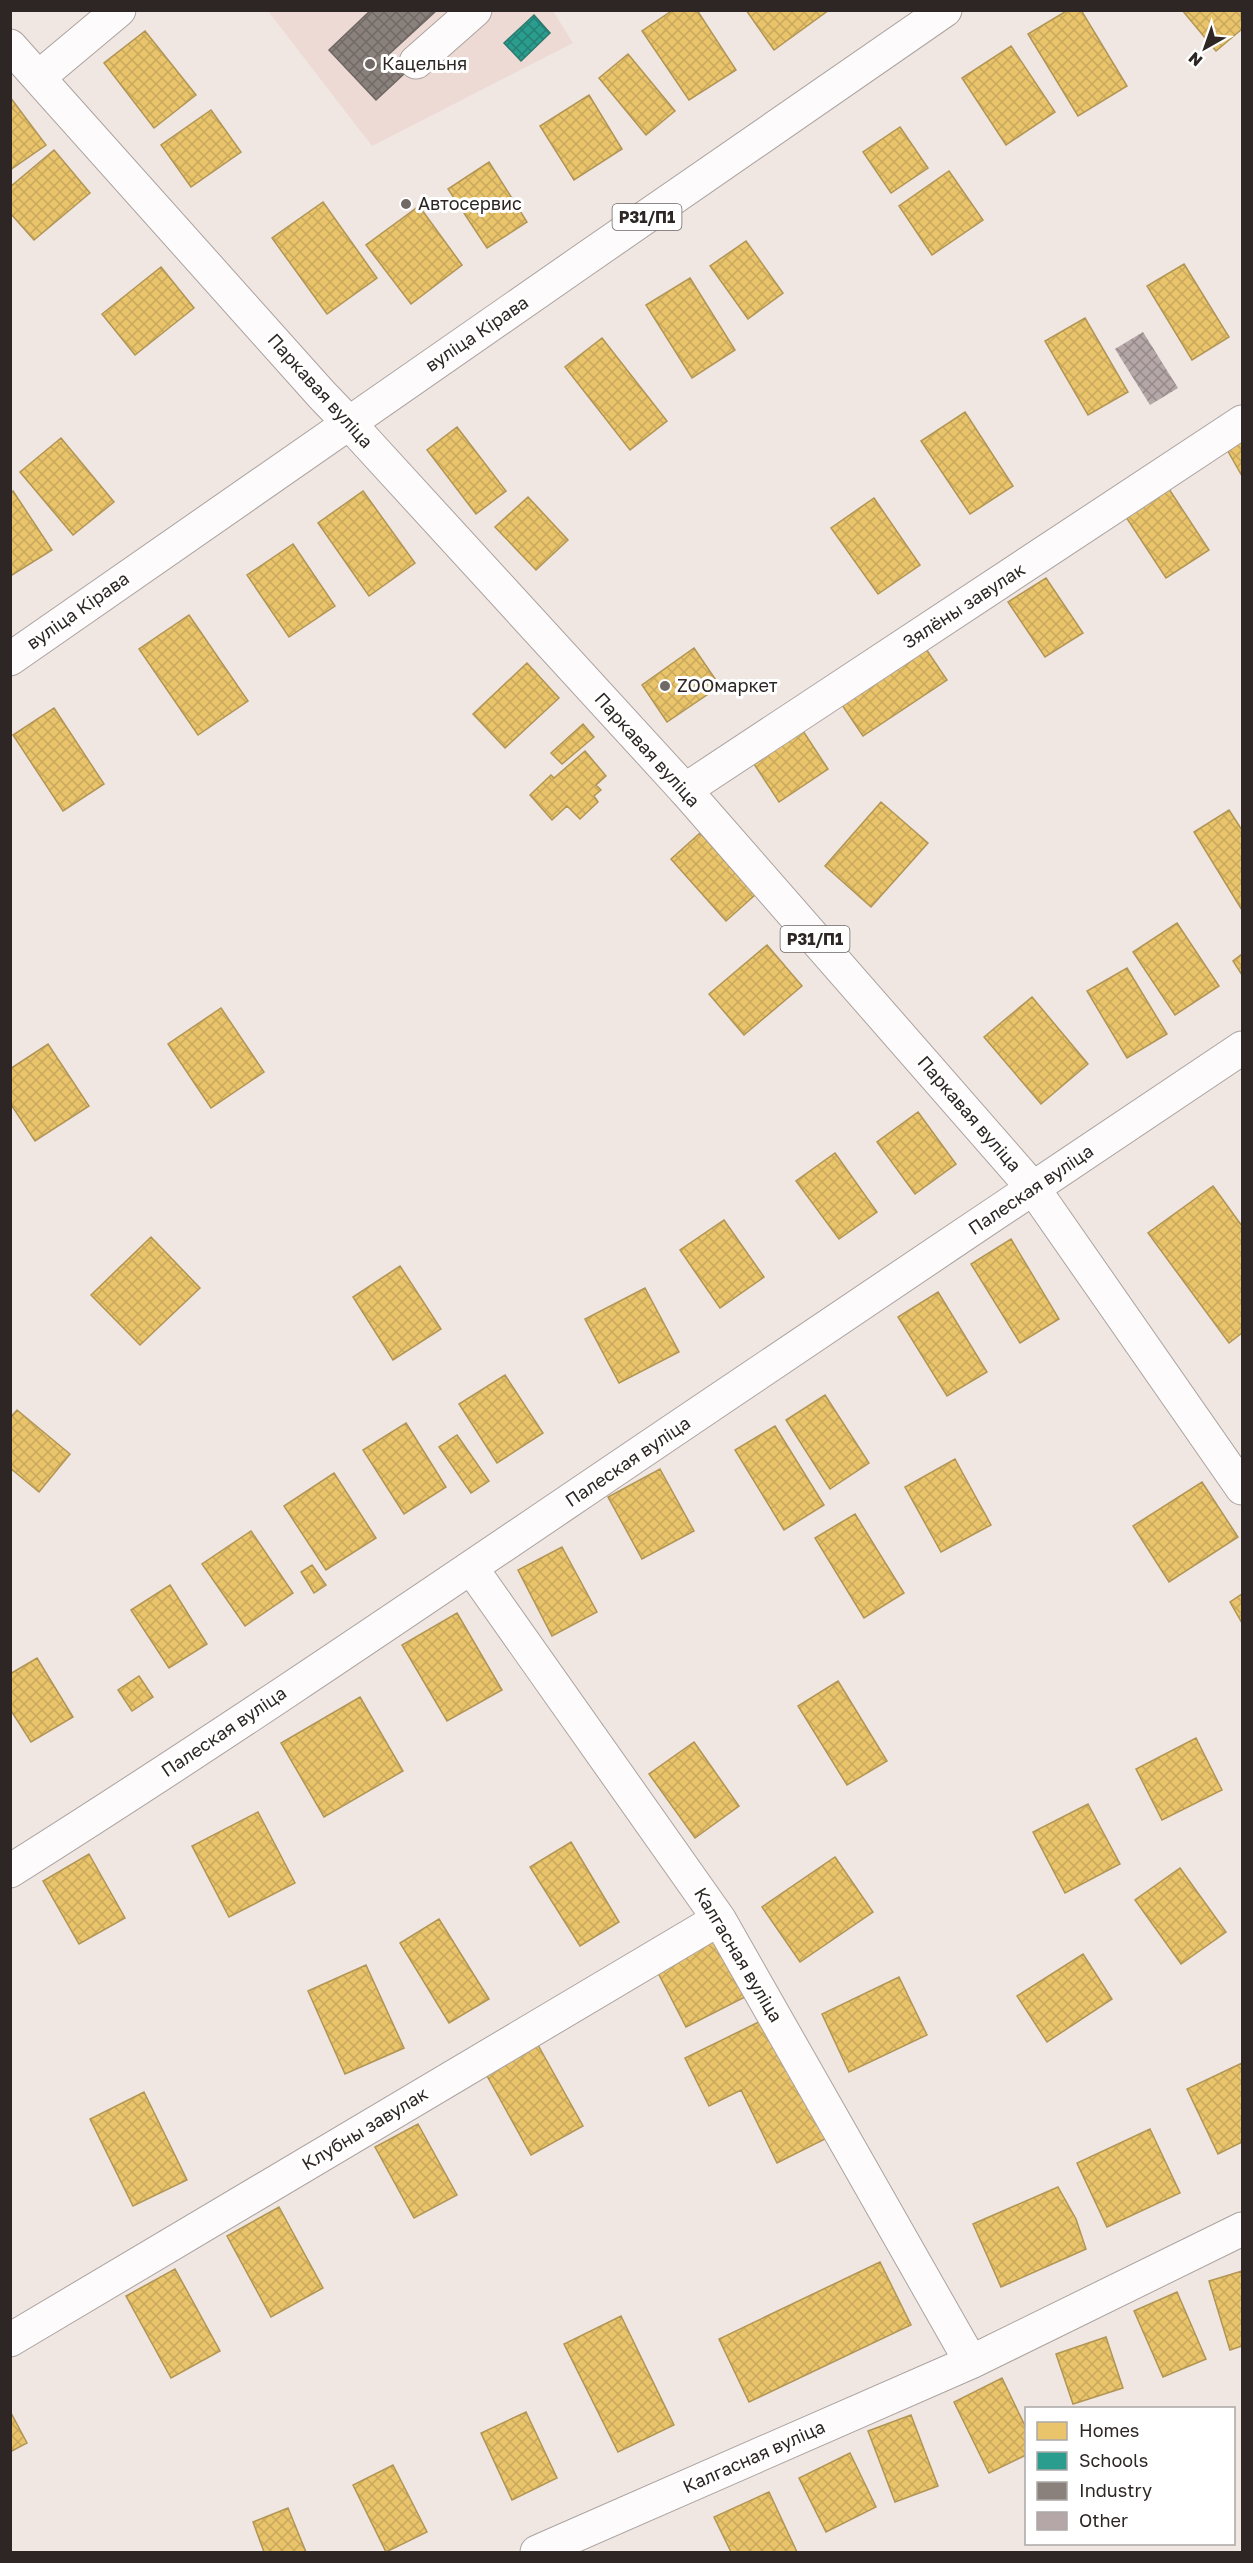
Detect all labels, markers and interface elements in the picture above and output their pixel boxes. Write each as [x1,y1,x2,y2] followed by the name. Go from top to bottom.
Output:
[1175,18,1235,78] north arrow
[1184,48,1206,71] text: N
[382,52,467,74] place label: Кацельня
[363,57,377,71] marker: Кацельня
[418,192,522,214] place label: Автосервис
[399,197,413,211] marker: Автосервис
[612,204,682,230] road number: Р31/П1
[421,291,532,376] street label: вуліца Кірава
[264,329,378,452] street label: Паркавая вуліца
[898,557,1029,653] street label: Зялёны завулак
[22,567,133,654] street label: вуліца Кірава
[677,674,778,696] place label: ZOOмаркет
[658,679,672,693] marker: ZOOмаркет
[591,688,705,811] street label: Паркавая вуліца
[780,926,850,952] road number: Р31/П1
[913,1051,1026,1176] street label: Паркавая вуліца
[964,1139,1097,1239] street label: Палеская вуліца
[561,1411,694,1511] street label: Палеская вуліца
[157,1681,290,1781] street label: Палеская вуліца
[690,1883,788,2026] street label: Калгасная вуліца
[297,2082,431,2174] street label: Клубны завулак
[1025,2407,1235,2545] legend
[679,2415,828,2497] street label: Калгасная вуліца
[1079,2419,1139,2441] text: Homes
[1079,2449,1148,2471] text: Schools
[1079,2479,1152,2501] text: Industry
[1079,2509,1128,2531] text: Other

